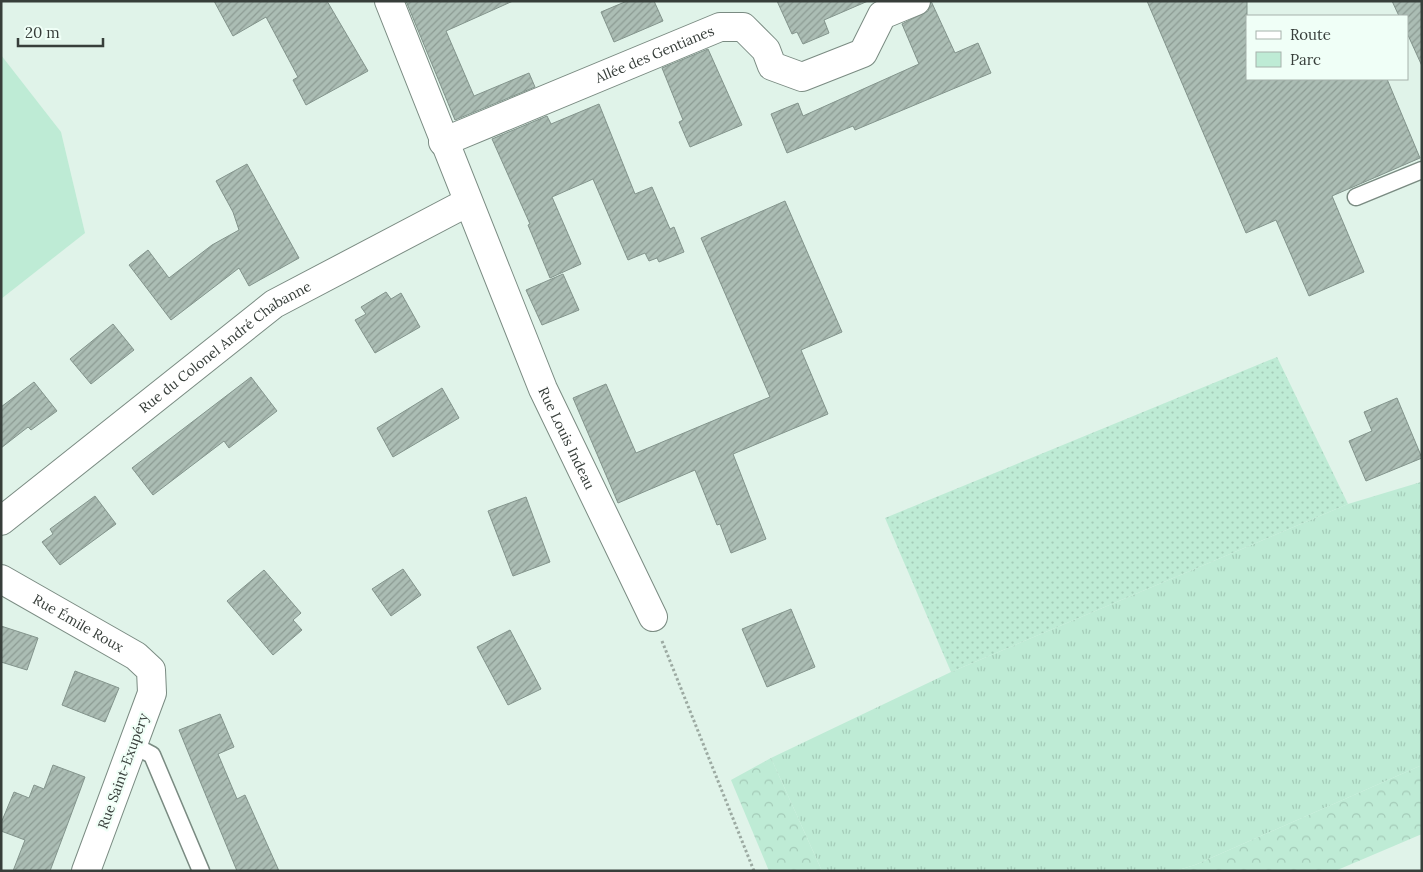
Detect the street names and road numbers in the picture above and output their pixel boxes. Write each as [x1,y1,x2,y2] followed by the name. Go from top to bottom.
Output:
[591,22,717,87] street label: Allée des Gentianes
[135,277,315,417] street label: Rue du Colonel André Chabanne
[534,384,599,492] street label: Rue Louis Indeau
[30,590,127,656] street label: Rue Émile Roux
[94,710,153,831] street label: Rue Saint-Exupéry

